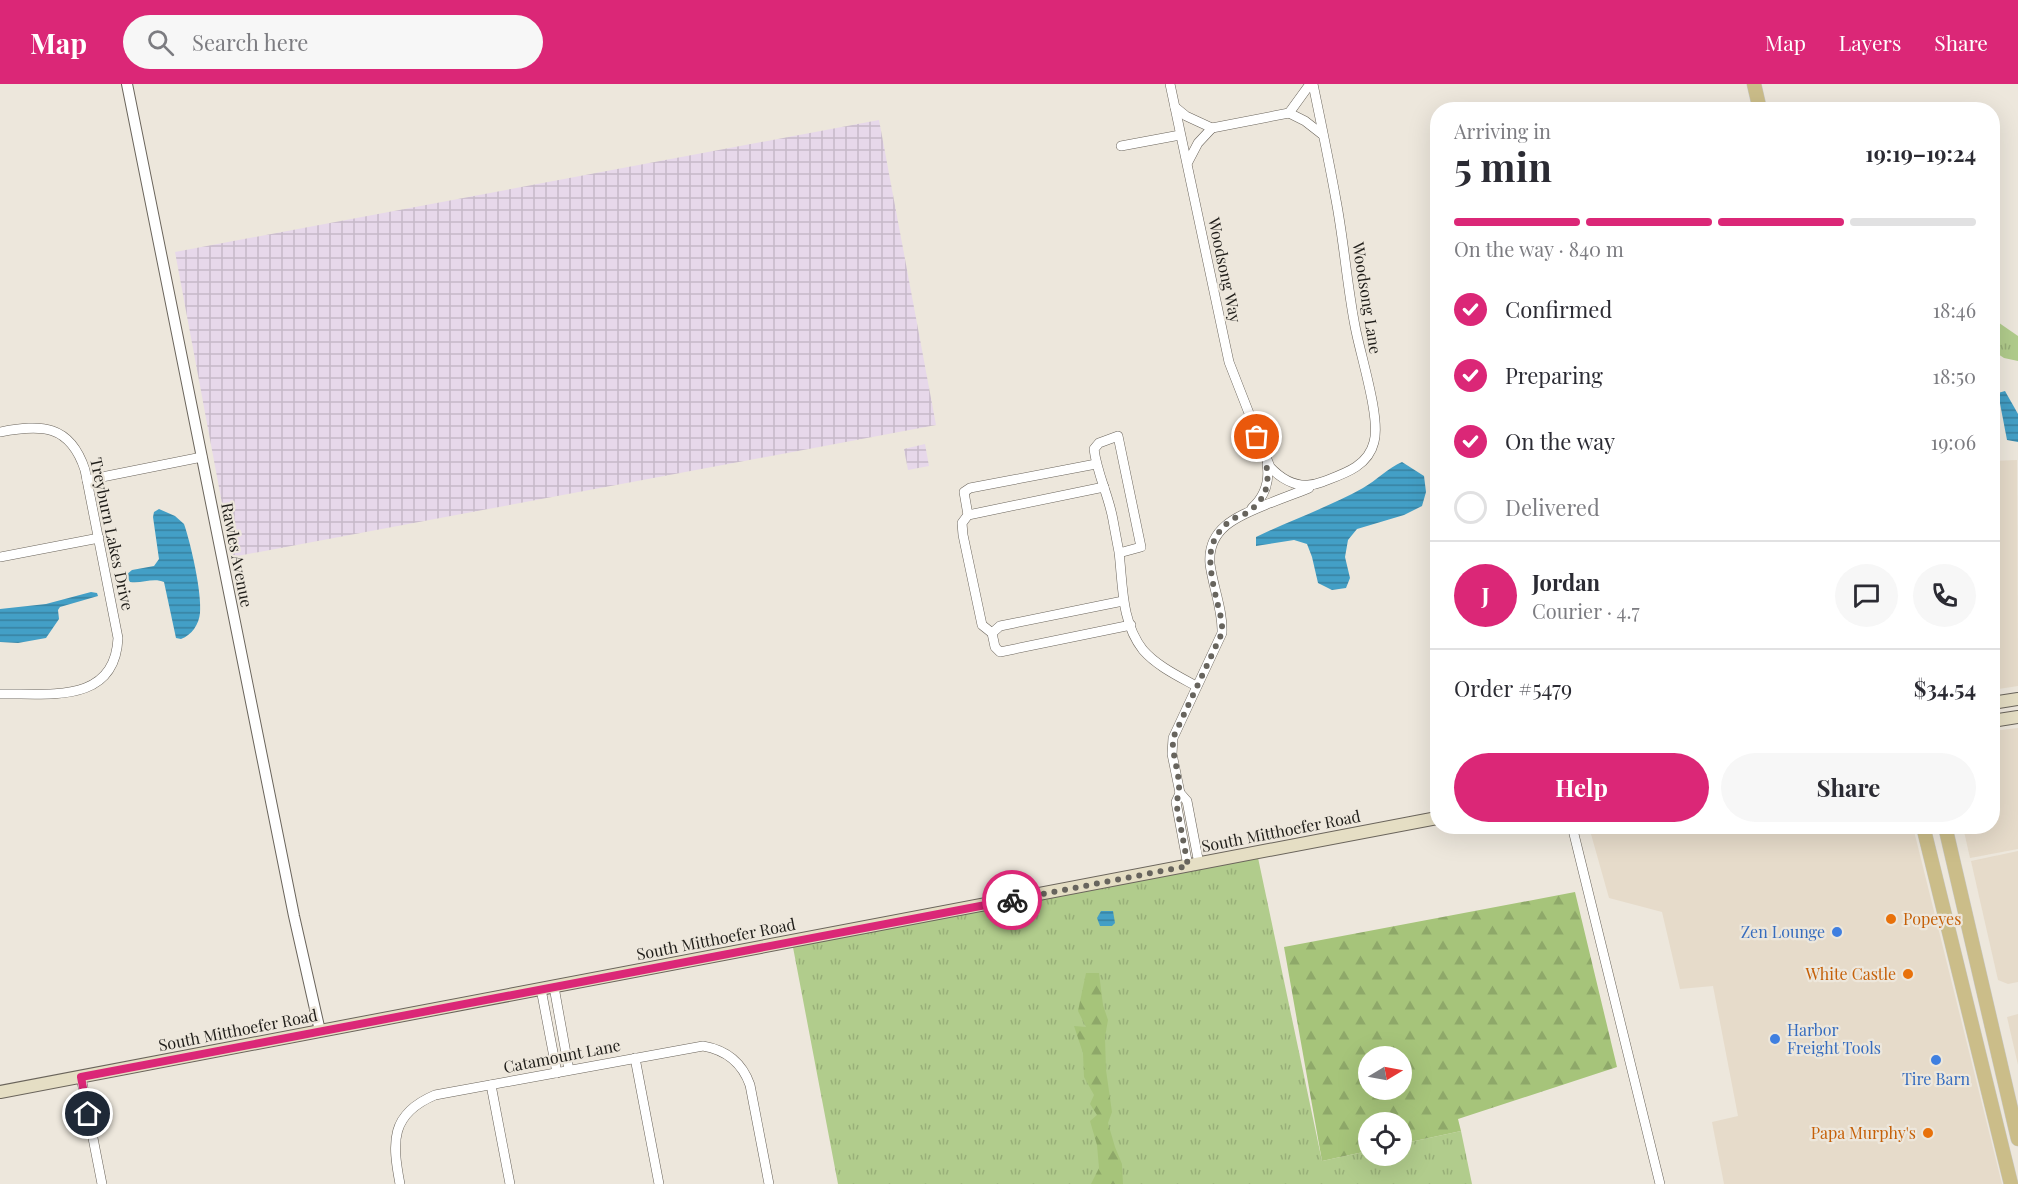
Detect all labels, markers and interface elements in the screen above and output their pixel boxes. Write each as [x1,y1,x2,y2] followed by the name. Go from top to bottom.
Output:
[123,15,543,69] search box
[30,24,87,61] text: Map
[144,26,177,59] icon: search
[192,27,308,57] text: Search here
[1765,28,1806,56] text: Map
[1839,28,1901,56] text: Layers
[1934,28,1988,56] text: Share
[1454,117,1551,144] text: Arriving in
[1865,138,1976,168] text: 19:19–19:24
[1454,140,1552,192] text: 5 min
[1204,214,1247,324] street label: Woodsong Way
[1454,235,1624,262] text: On the way · 840 m
[1348,239,1387,355] street label: Woodsong Lane
[1454,293,1487,326] icon: check
[1505,294,1612,324] text: Confirmed
[1933,296,1976,323] text: 18:46
[1454,359,1487,392] icon: check
[1505,360,1603,390] text: Preparing
[1933,362,1976,389] text: 18:50
[1231,411,1282,462] pin
[1240,420,1273,453] icon: bag
[1454,425,1487,458] icon: check
[1505,426,1615,456] text: On the way
[1931,428,1976,455] text: 19:06
[86,456,139,612] street label: Treyburn Lakes Drive
[1505,492,1600,522] text: Delivered
[217,501,258,609] street label: Rawles Avenue
[1835,564,1898,627] button: chat
[1913,564,1976,627] button: phone
[1532,567,1600,597] text: Jordan
[1481,580,1490,610] text: J
[1532,597,1640,624] text: Courier · 4.7
[1454,673,1572,703] text: Order #5479
[1914,673,1976,703] text: $34.54
[1454,753,1709,822] button: Help
[1721,753,1976,822] button: Share
[1200,805,1362,856] street label: South Mitthoefer Road
[982,870,1042,930] courier
[996,884,1029,917] icon: bike
[1903,908,1961,929] place label: Popeyes
[1884,912,1898,926] marker: Popeyes
[635,913,797,964] street label: South Mitthoefer Road
[1741,921,1825,942] place label: Zen Lounge
[1830,925,1844,939] marker: Zen Lounge
[1804,963,1896,984] place label: White Castle
[1901,967,1915,981] marker: White Castle
[157,1004,319,1055] street label: South Mitthoefer Road
[1787,1019,1881,1058] place label: Harbor Freight Tools
[1768,1032,1782,1046] marker: Harbor Freight Tools
[502,1034,622,1077] street label: Catamount Lane
[1358,1046,1412,1100] north arrow
[1358,1046,1412,1166] map controls
[1929,1053,1943,1067] marker: Tire Barn
[1902,1068,1970,1089] place label: Tire Barn
[62,1088,113,1139] pin
[71,1097,104,1130] icon: home
[1358,1112,1412,1166] button: locate
[1811,1122,1916,1143] place label: Papa Murphy's
[1921,1126,1935,1140] marker: Papa Murphy's

